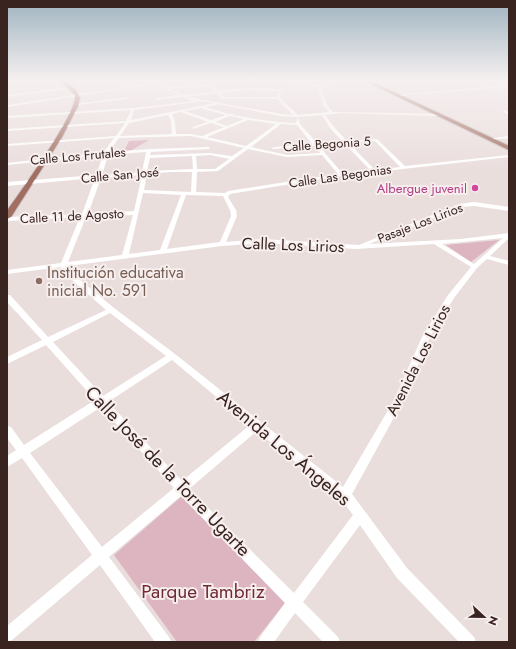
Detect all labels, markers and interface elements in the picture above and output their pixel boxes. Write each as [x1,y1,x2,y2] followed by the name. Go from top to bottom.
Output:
[282,131,372,157] street label: Calle Begonia 5
[30,142,126,170] street label: Calle Los Frutales
[288,159,392,193] street label: Calle Las Begonias
[80,162,160,188] street label: Calle San José
[377,179,467,198] place label: Albergue juvenil
[470,183,480,193] marker: Albergue juvenil
[375,198,465,248] street label: Pasaje Los Lirios
[20,204,124,228] street label: Calle 11 de Agosto
[241,232,345,258] street label: Calle Los Lirios
[47,261,184,302] place label: Institución educativa inicial No. 591
[34,276,44,286] marker: Institución educativa inicial No. 591
[380,300,456,420] street label: Avenida Los Lirios
[79,380,257,563] street label: Calle José de la Torre Ugarte
[211,384,357,512] street label: Avenida Los Ángeles
[141,578,265,605] park label: Parque Tambriz
[464,597,504,637] north arrow
[484,614,502,628] text: N

